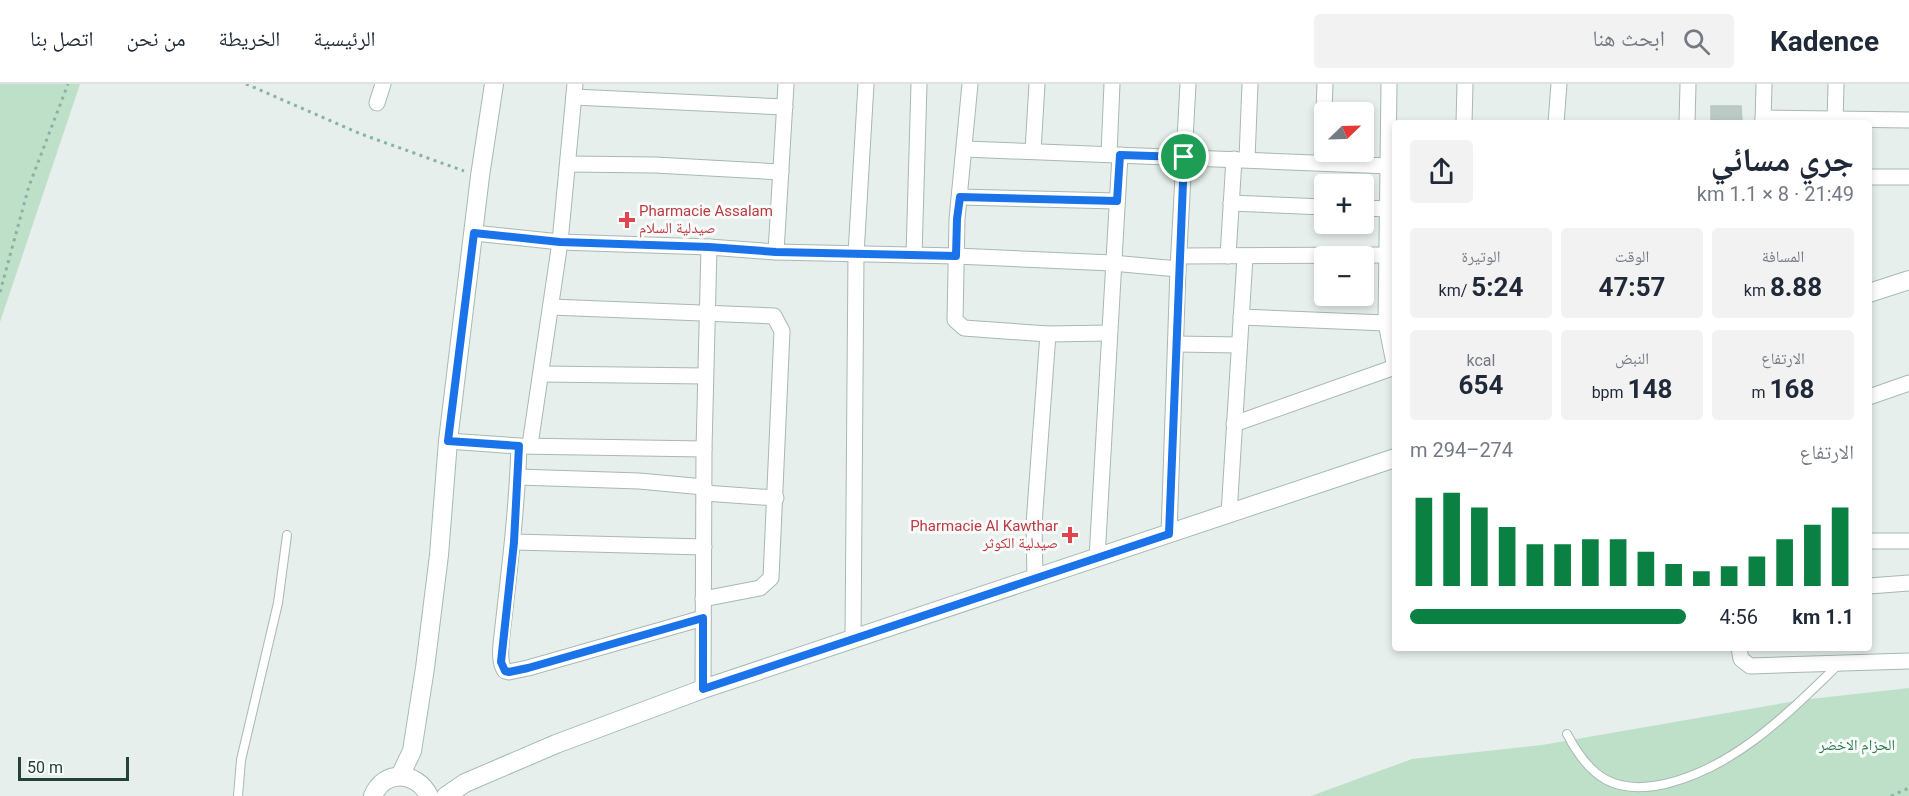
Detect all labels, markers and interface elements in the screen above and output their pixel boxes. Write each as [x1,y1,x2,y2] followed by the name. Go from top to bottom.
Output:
[1314,14,1734,68] search box
[1680,25,1713,58] icon: search
[1770,25,1879,58] text: Kadence
[1592,26,1665,51] text: ابحث هنا
[30,27,93,51] text: اتصل بنا
[126,27,186,51] text: من نحن
[219,27,280,51] text: الخريطة
[313,27,376,51] text: الرئيسية
[1314,102,1374,162] north arrow
[1314,102,1374,306] map controls
[1158,131,1209,182] pin
[1167,140,1200,173] icon: arrive
[1410,140,1473,203] button: share
[1710,140,1854,179] text: جري مسائي
[1314,174,1374,234] button: +
[1697,182,1854,206] text: 21:49 · 8 × 1.1 km
[639,202,773,238] place label: Pharmacie Assalam صيدلية السلام
[620,213,634,227] marker: Pharmacie Assalam صيدلية السلام
[1314,246,1374,306] button: −
[1462,247,1500,266] text: الوتيرة
[1615,247,1649,266] text: الوقت
[1762,247,1804,266] text: المسافة
[1471,272,1523,302] text: 5:24
[1599,272,1666,302] text: 47:57
[1770,272,1822,302] text: 8.88
[1439,281,1471,300] text: /km
[1744,281,1770,300] text: km
[1615,349,1649,368] text: النبض
[1761,349,1805,368] text: الارتفاع
[1467,351,1495,370] text: kcal
[1459,370,1503,400] text: 654
[1628,374,1672,404] text: 148
[1770,374,1814,404] text: 168
[1592,383,1628,402] text: bpm
[1752,383,1770,402] text: m
[1410,438,1513,462] text: 274–294 m
[1799,440,1854,464] text: الارتفاع
[910,517,1058,552] place label: Pharmacie Al Kawthar صيدلية الكوثر
[1063,528,1077,542] marker: Pharmacie Al Kawthar صيدلية الكوثر
[1719,605,1758,629] text: 4:56
[1792,605,1854,629] text: 1.1 km
[1818,736,1895,755] park label: الحزام الاخضر
[18,754,129,782] scale bar
[27,758,63,777] text: 50 m

